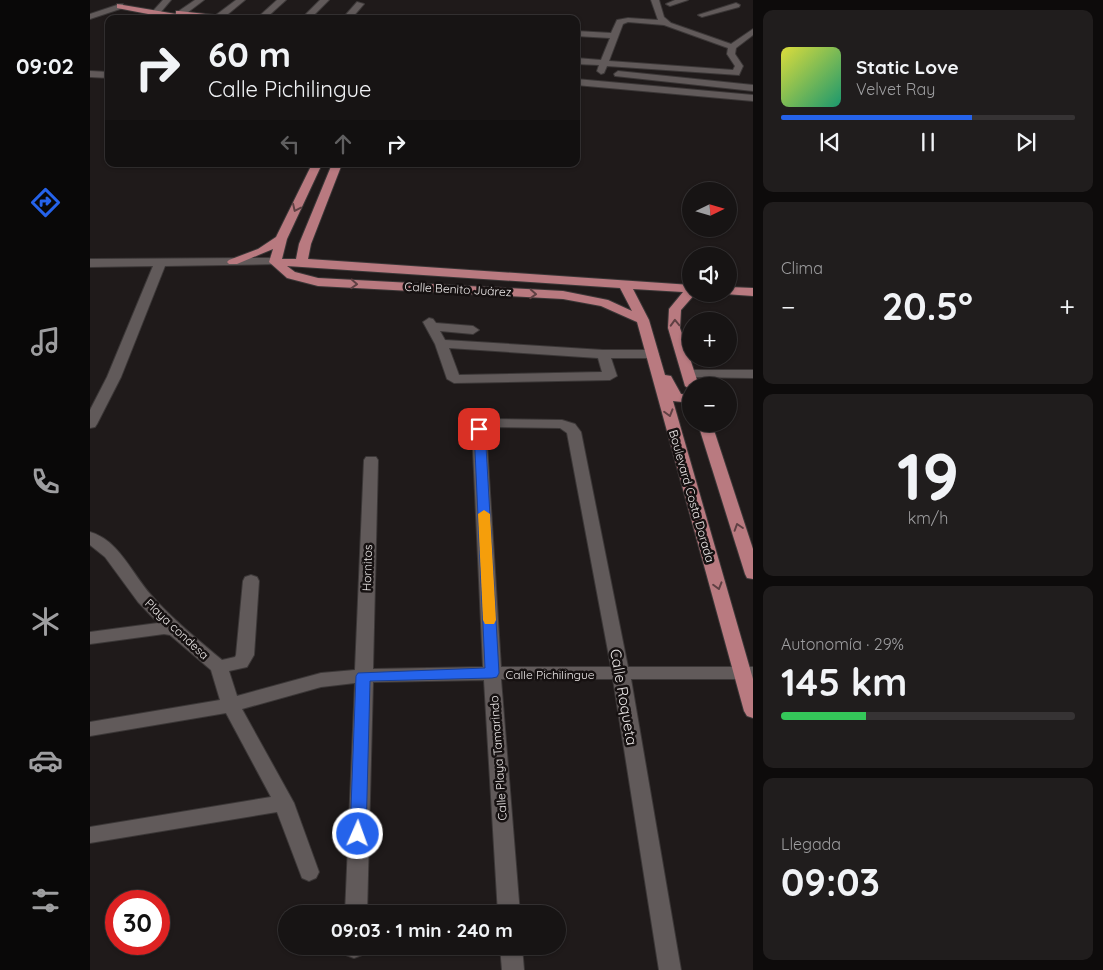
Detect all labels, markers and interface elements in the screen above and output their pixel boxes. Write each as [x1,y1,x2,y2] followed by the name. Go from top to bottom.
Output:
[208,32,291,76] text: 60 m
[125,35,190,100] icon: right
[16,52,74,80] text: 09:02
[856,55,959,79] text: Static Love
[208,75,371,103] text: Calle Pichilingue
[856,79,935,99] text: Velvet Ray
[816,128,844,156] icon: previous
[914,128,942,156] icon: pause
[1012,128,1040,156] icon: next
[276,130,304,158] icon: left
[329,130,357,158] icon: ahead
[382,130,410,158] icon: right
[682,182,738,238] north arrow
[682,182,737,432] map controls
[28,185,63,220] icon: directions
[292,203,303,212] one-way arrow
[682,247,737,302] button: sound
[781,258,823,278] text: Clima
[350,278,358,289] one-way arrow
[404,279,512,299] street label: Calle Benito Juárez
[882,282,973,330] text: 20.5°
[530,288,538,299] one-way arrow
[781,289,796,324] text: −
[1059,289,1075,324] text: +
[682,312,737,367] button: +
[670,318,680,326] one-way arrow
[28,324,63,359] icon: music
[682,377,737,432] button: −
[458,408,500,450] pin
[663,409,674,418] one-way arrow
[465,415,493,443] icon: arrive
[666,428,718,564] street label: Boulevard Costa Dorada
[897,435,959,516] text: 19
[28,464,63,499] icon: phone
[908,508,948,528] text: km/h
[734,524,744,532] one-way arrow
[359,544,375,592] street label: Hornitos
[712,582,723,591] one-way arrow
[142,596,212,662] street label: Playa condesa
[28,604,63,639] icon: climate
[781,634,904,654] text: Autonomía · 29%
[606,647,642,747] street label: Calle Roqueta
[781,658,907,706] text: 145 km
[505,667,595,682] street label: Calle Pichilingue
[486,695,510,821] street label: Calle Playa Tamarindo
[28,743,63,778] icon: car
[331,807,383,859] position arrow
[781,834,841,854] text: Llegada
[781,858,880,906] text: 09:03
[28,883,63,918] icon: filters
[105,890,170,955] speed limit sign: 30
[331,918,513,942] text: 09:03 · 1 min · 240 m

